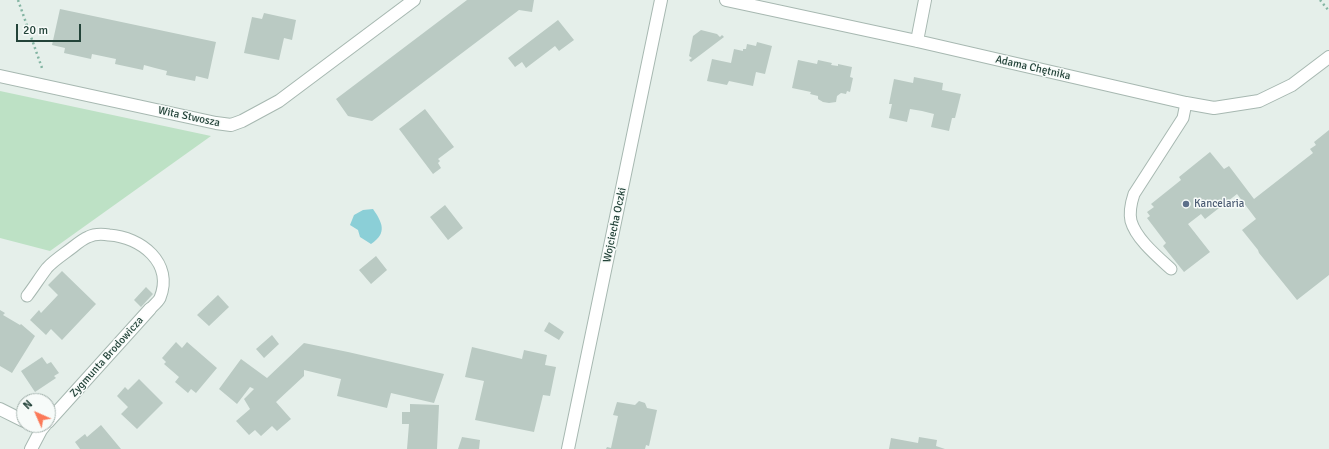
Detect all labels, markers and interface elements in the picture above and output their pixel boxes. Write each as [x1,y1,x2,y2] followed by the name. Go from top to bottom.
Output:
[18,16,83,42] scale bar
[23,23,48,38] text: 20 m
[994,53,1072,83] street label: Adama Chętnika
[157,104,221,130] street label: Wita Stwosza
[601,186,629,264] street label: Wojciecha Oczki
[1194,197,1244,211] place label: Kancelaria
[1181,199,1191,209] marker: Kancelaria
[67,314,147,400] street label: Zygmunta Brodowicza
[16,393,56,433] north arrow
[21,398,35,412] text: N

